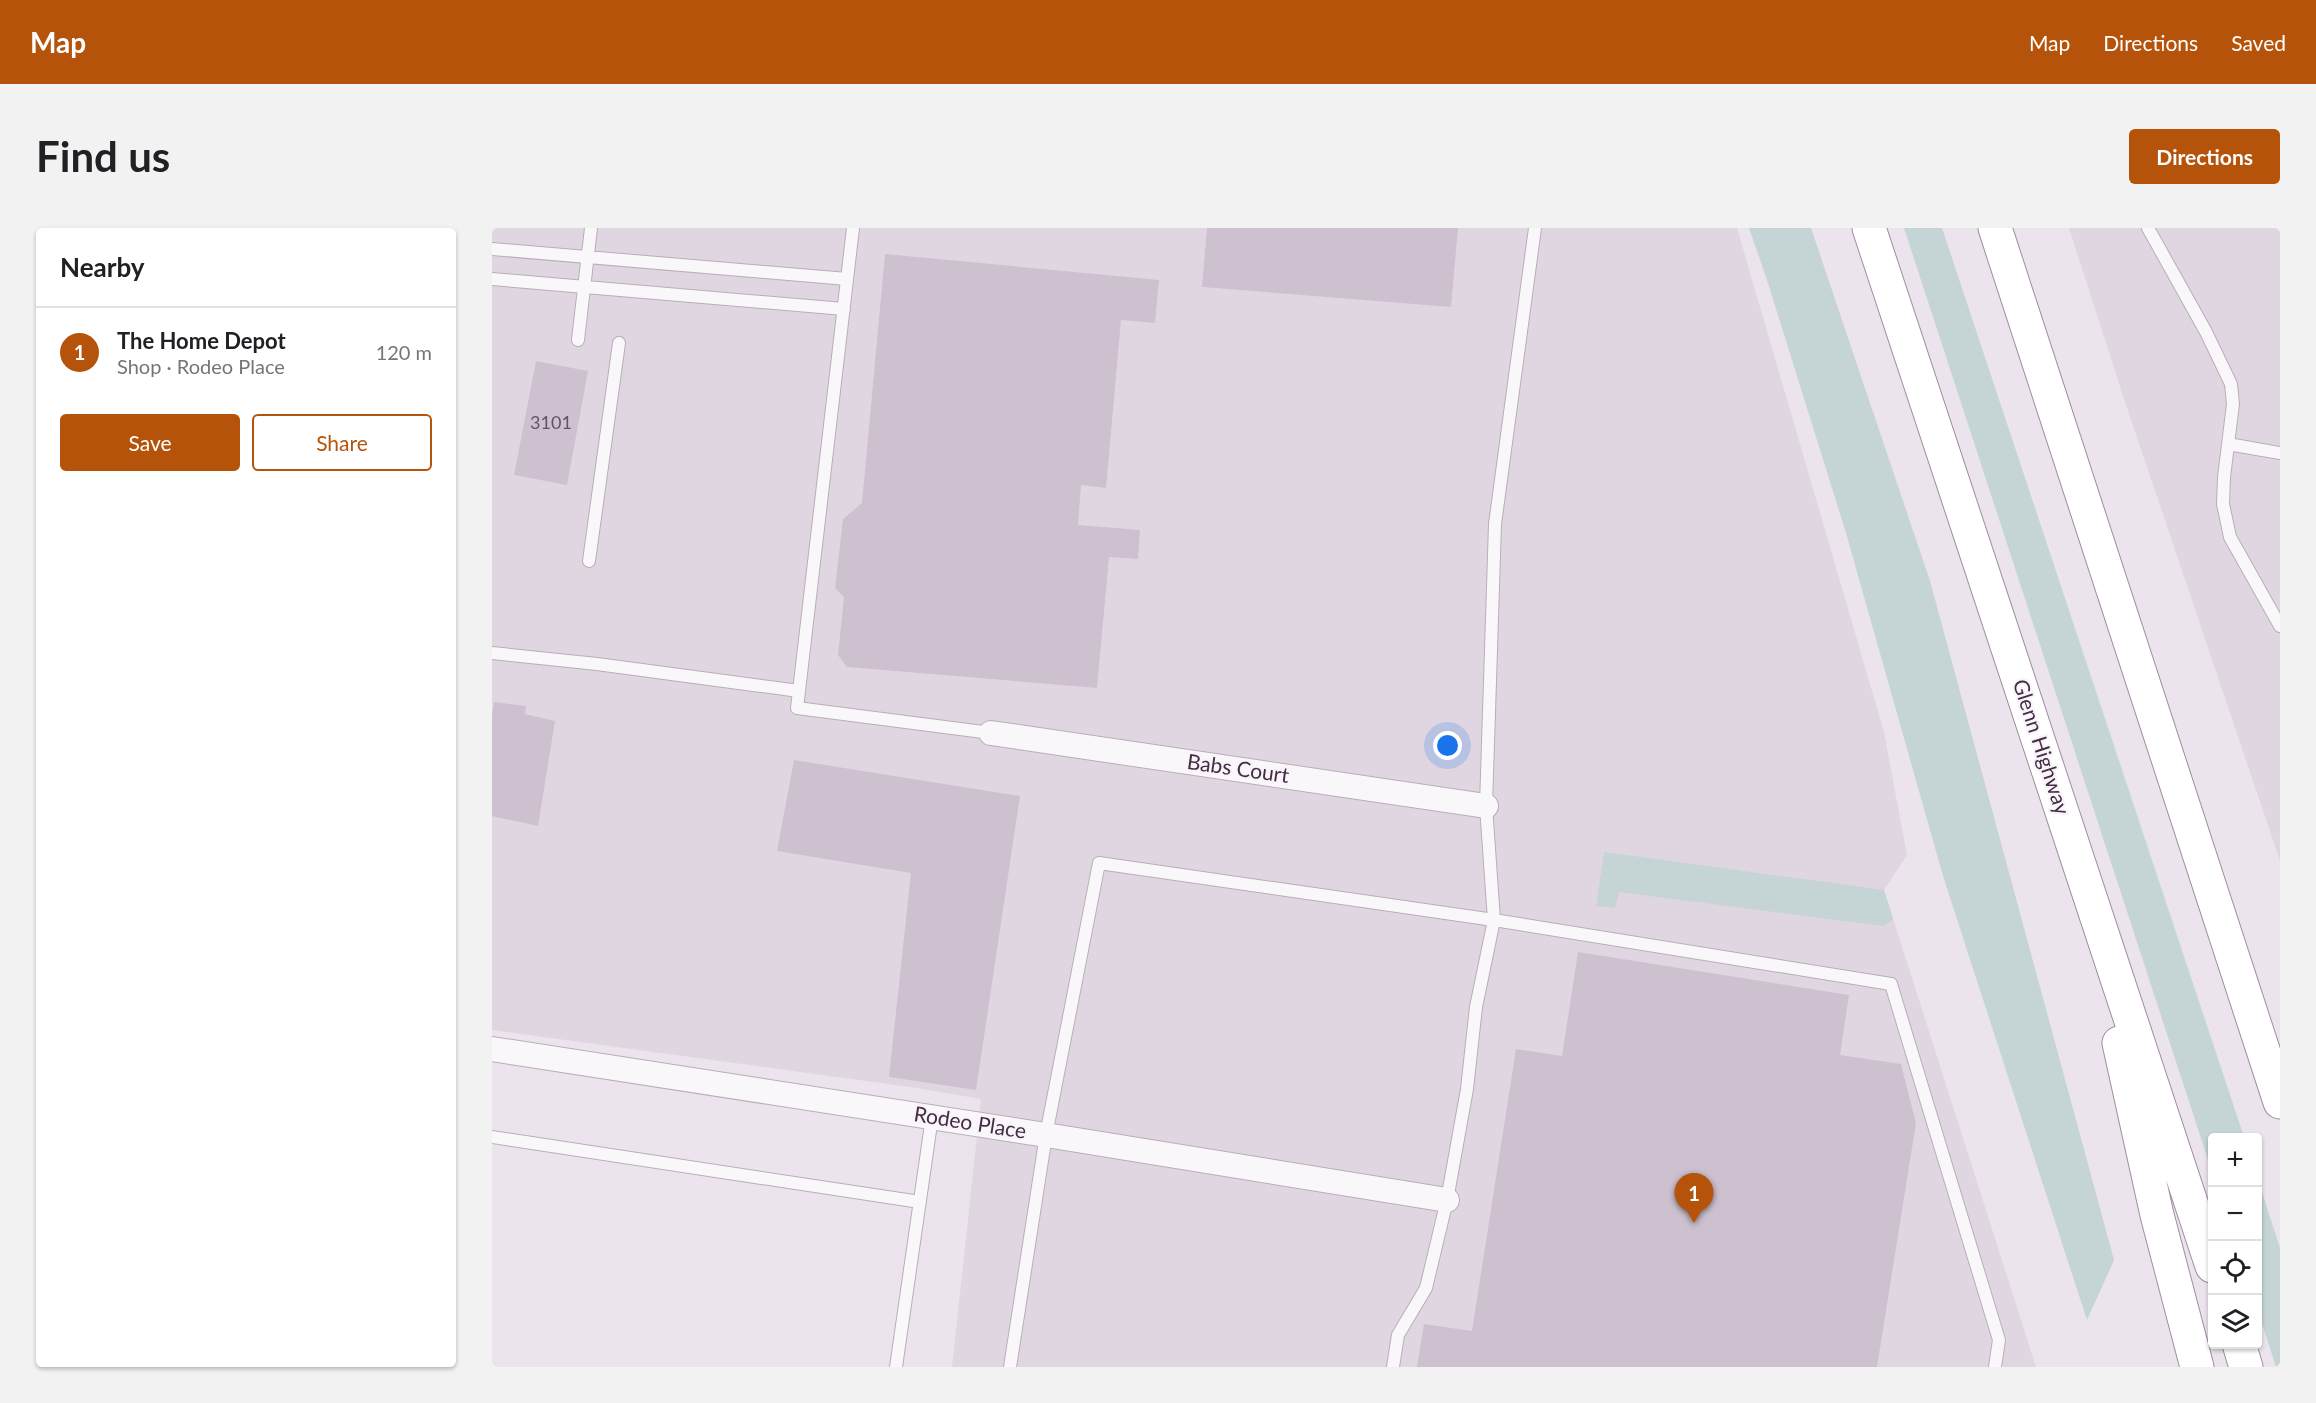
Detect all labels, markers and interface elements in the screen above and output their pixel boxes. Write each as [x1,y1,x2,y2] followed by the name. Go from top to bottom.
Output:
[30,25,86,59] text: Map
[2029,30,2070,55] text: Map
[2103,30,2198,55] text: Directions
[2231,30,2286,55] text: Saved
[2129,129,2280,184] button: Directions
[36,131,170,181] text: Find us
[60,251,145,283] text: Nearby
[117,327,286,354] text: The Home Depot
[74,340,85,364] text: 1
[376,340,432,364] text: 120 m
[117,354,285,378] text: Shop · Rodeo Place
[530,411,572,433] house number: 3101
[60,414,240,471] button: Save
[252,414,432,471] button: Share
[2009,676,2076,818] street label: Glenn Highway
[1433,731,1462,760] your location
[1186,748,1291,787] street label: Babs Court
[912,1100,1028,1143] street label: Rodeo Place
[2208,1133,2262,1349] map controls
[2208,1133,2262,1187] button: +
[1674,1174,1714,1223] pin: 1
[2208,1187,2262,1241] button: −
[2208,1241,2262,1295] button: locate
[2208,1295,2262,1349] button: layers

